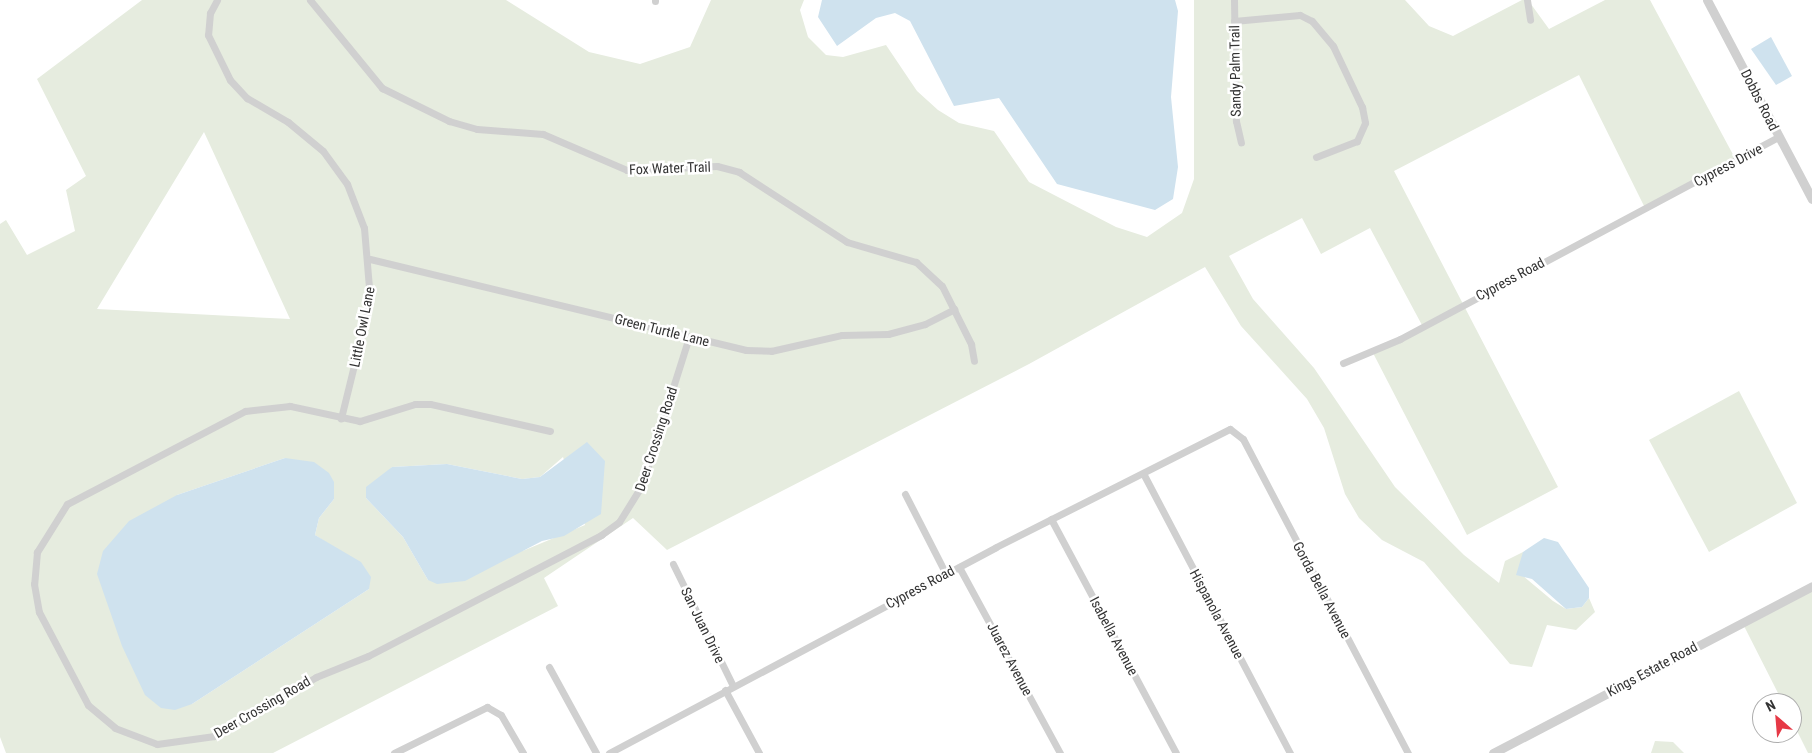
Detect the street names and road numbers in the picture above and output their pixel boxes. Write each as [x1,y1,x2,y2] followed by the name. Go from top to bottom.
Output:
[1226,25,1244,117] street label: Sandy Palm Trail
[1737,67,1783,133] street label: Dobbs Road
[1691,140,1765,190] street label: Cypress Drive
[629,158,711,178] street label: Fox Water Trail
[1473,254,1547,304] street label: Cypress Road
[346,285,378,369] street label: Little Owl Lane
[613,310,711,350] street label: Green Turtle Lane
[631,385,681,493] street label: Deer Crossing Road
[1289,539,1355,641] street label: Gorda Bella Avenue
[883,562,957,612] street label: Cypress Road
[1186,566,1248,662] street label: Hispanola Avenue
[677,584,729,666] street label: San Juan Drive
[1086,594,1142,678] street label: Isabella Avenue
[984,619,1036,699] street label: Juarez Avenue
[1604,638,1700,700] street label: Kings Estate Road
[211,673,313,741] street label: Deer Crossing Road

